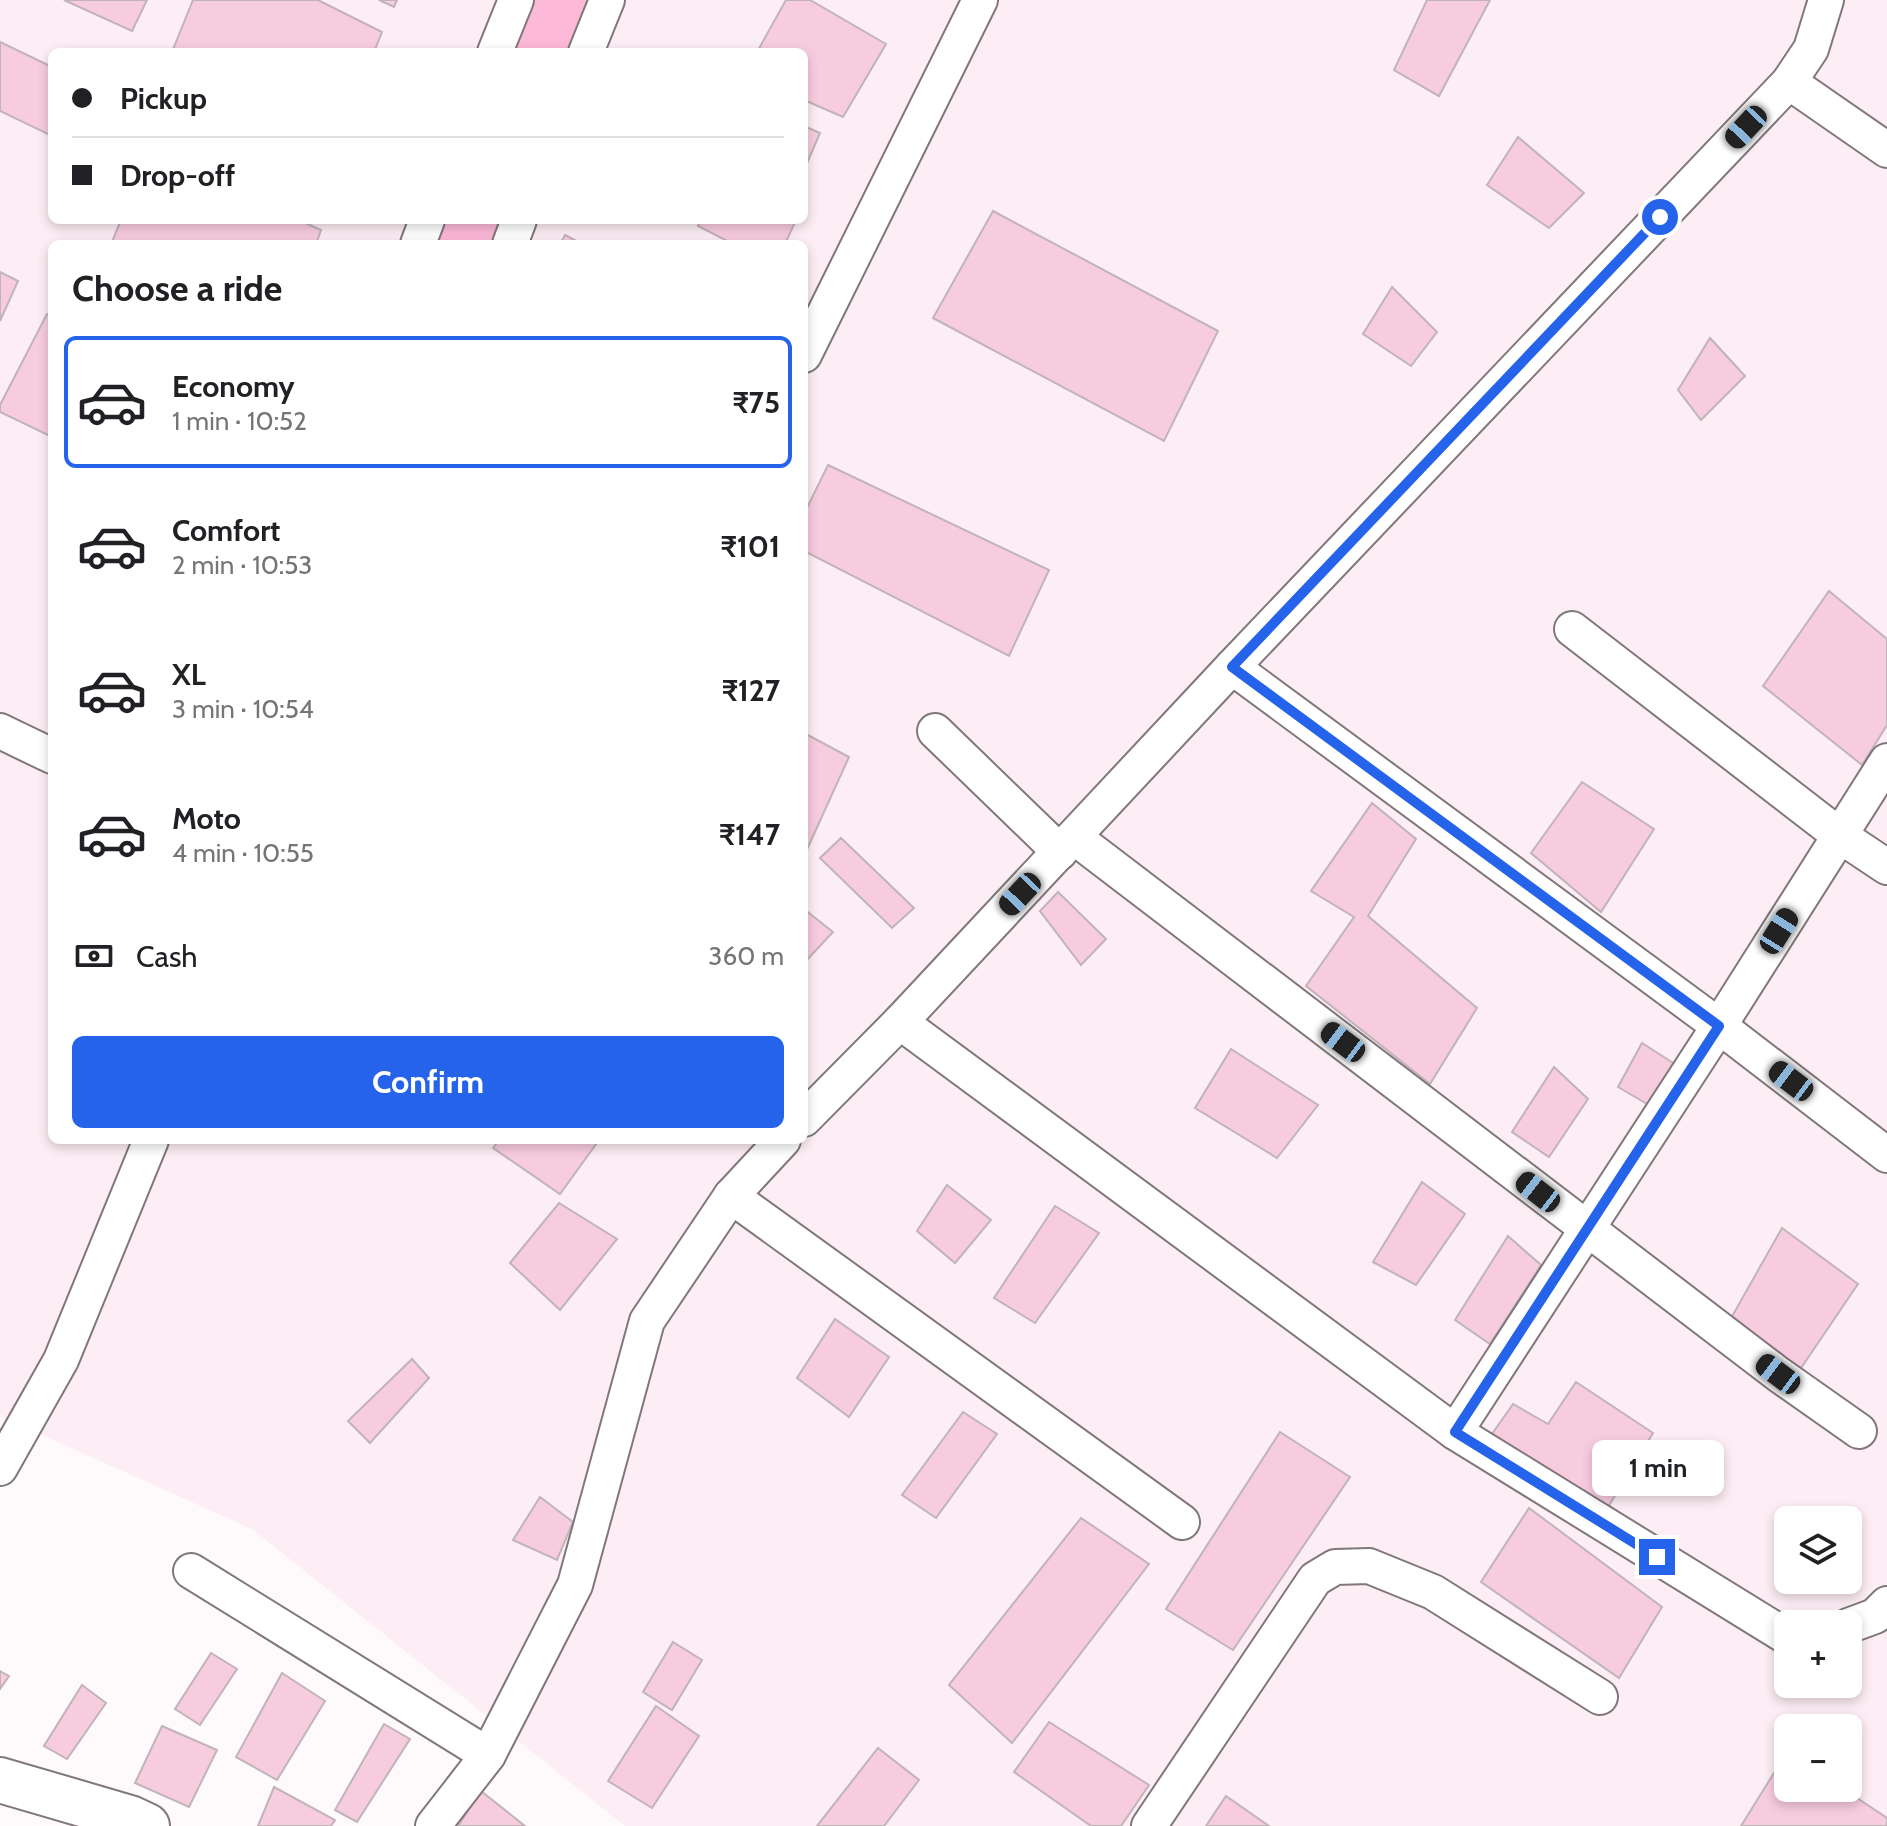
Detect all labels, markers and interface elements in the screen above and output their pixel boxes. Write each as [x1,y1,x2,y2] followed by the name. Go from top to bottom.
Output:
[120,80,207,117] text: Pickup
[1721,101,1771,153] car
[120,157,235,194] text: Drop-off
[1642,199,1678,235] route start
[72,266,282,310] text: Choose a ride
[76,366,148,438] icon: car
[172,368,295,405] text: Economy
[732,384,780,421] text: ₹75
[172,405,307,437] text: 1 min · 10:52
[76,510,148,582] icon: car
[172,512,280,549] text: Comfort
[720,528,780,565] text: ₹101
[172,549,312,581] text: 2 min · 10:53
[76,654,148,726] icon: car
[172,656,206,693] text: XL
[721,672,780,709] text: ₹127
[172,693,314,725] text: 3 min · 10:54
[76,798,148,870] icon: car
[172,800,241,837] text: Moto
[719,816,780,853] text: ₹147
[172,837,314,869] text: 4 min · 10:55
[995,868,1045,920] car
[1756,904,1802,958] car
[72,934,116,978] icon: cash
[136,938,198,975] text: Cash
[708,940,784,972] text: 360 m
[1317,1018,1369,1066] car
[72,1036,784,1128] button: Confirm
[1765,1057,1817,1105] car
[1512,1168,1564,1216] car
[1752,1350,1804,1398] car
[1591,1441,1723,1497] callout: 1 min
[1629,1452,1687,1484] text: 1 min
[1774,1506,1862,1802] map controls
[1774,1506,1862,1594] button: layers
[1639,1539,1675,1575] route end
[1774,1610,1862,1698] button: +
[1774,1714,1862,1802] button: −

